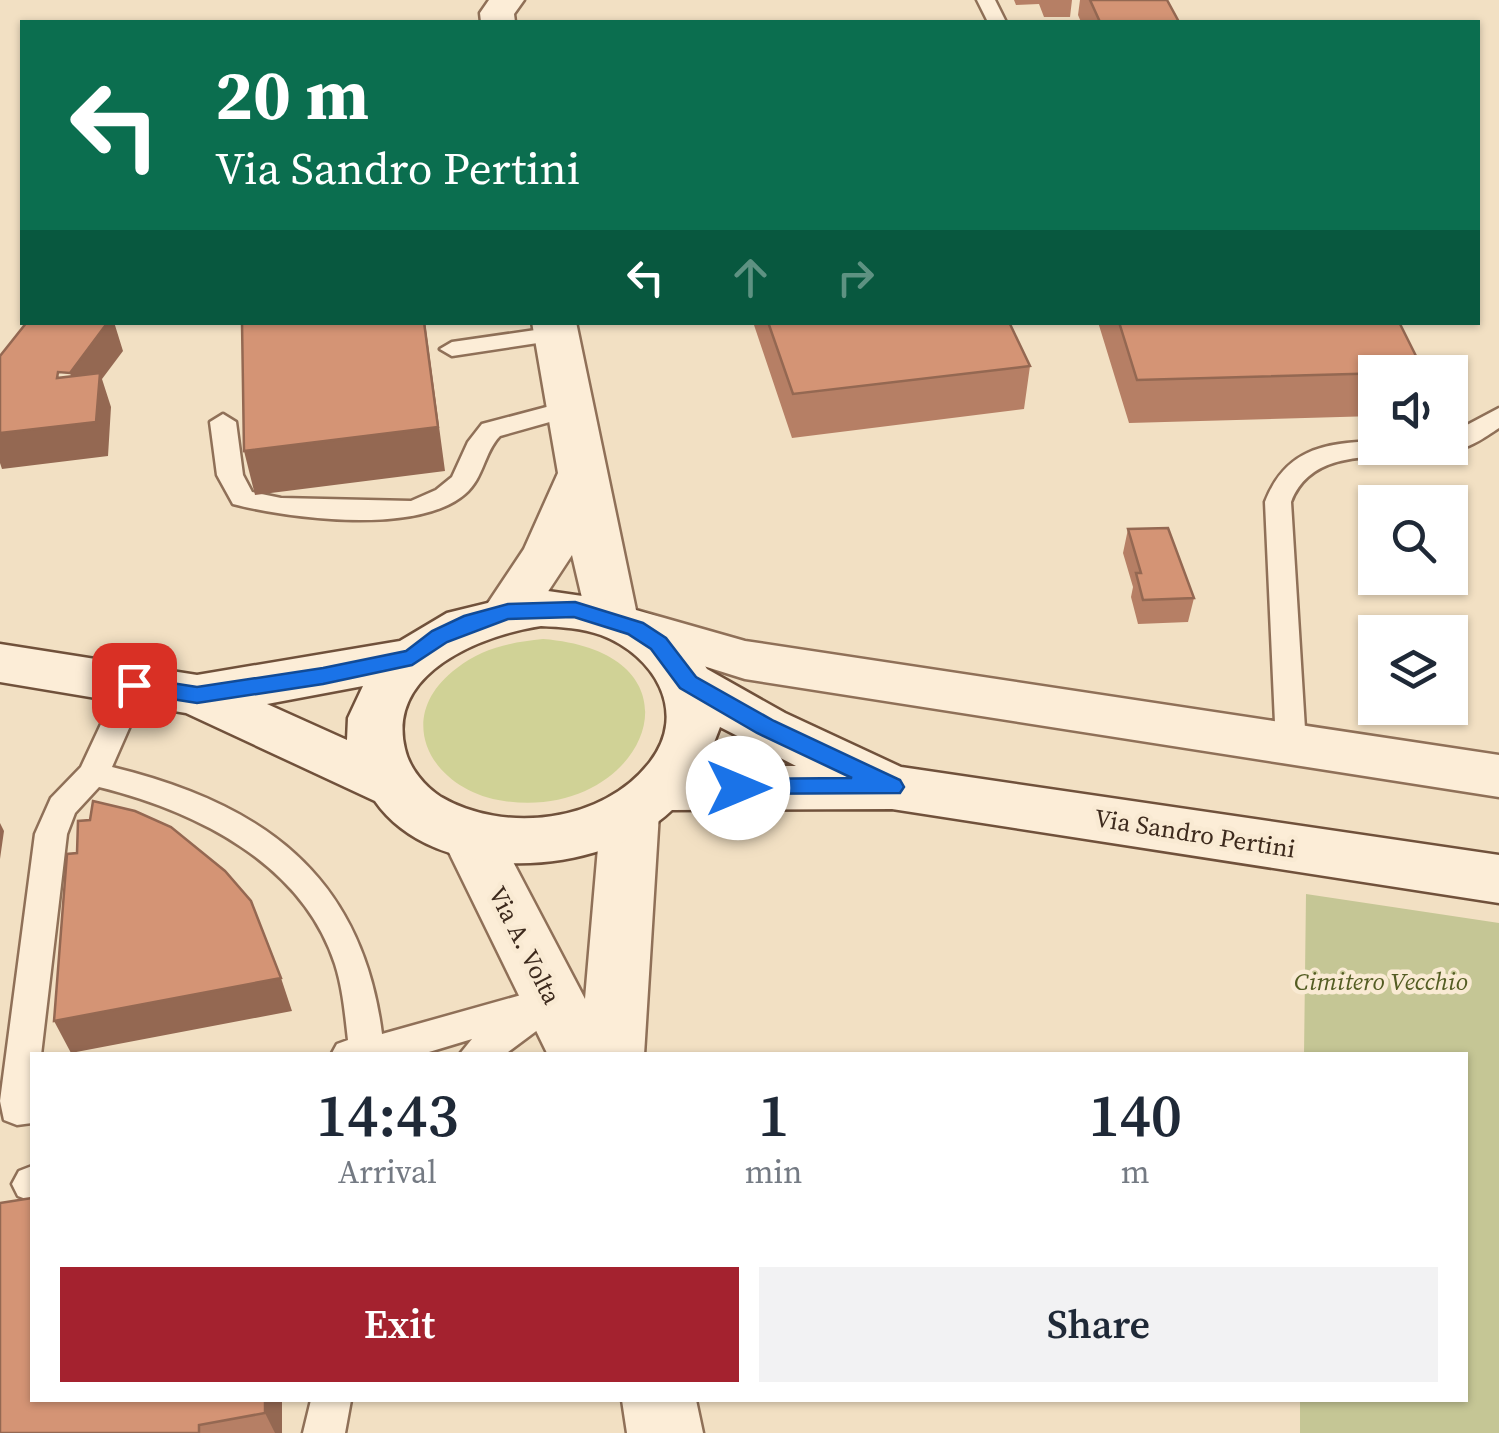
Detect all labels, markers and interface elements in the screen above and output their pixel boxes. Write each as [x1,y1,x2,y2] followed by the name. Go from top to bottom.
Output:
[215,46,369,142] text: 20 m
[50,60,180,190] icon: left
[215,137,580,199] text: Via Sandro Pertini
[618,250,673,305] icon: left
[723,250,778,305] icon: ahead
[828,250,883,305] icon: right
[1358,355,1468,725] map controls
[1358,355,1468,465] button: sound
[1358,485,1468,595] button: search
[1358,615,1468,725] button: layers
[92,643,177,728] pin
[107,658,162,713] icon: arrive
[686,736,790,840] position arrow
[1092,800,1298,866] street label: Via Sandro Pertini
[481,880,569,1010] street label: Via A. Volta
[1294,964,1468,998] park label: Cimitero Vecchio
[316,1074,459,1156] text: 14:43
[758,1074,789,1156] text: 1
[1088,1074,1182,1156] text: 140
[338,1150,437,1194] text: Arrival
[745,1150,802,1194] text: min
[1121,1150,1150,1194] text: m
[60,1267,739,1382] button: Exit
[759,1267,1438,1382] button: Share

